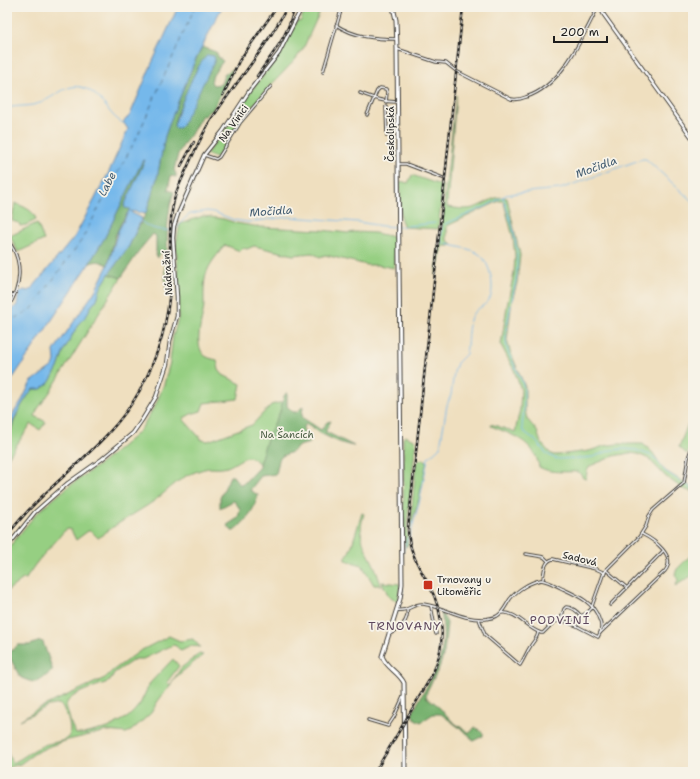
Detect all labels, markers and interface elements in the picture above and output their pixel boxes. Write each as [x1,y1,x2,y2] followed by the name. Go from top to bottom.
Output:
[554,18,607,44] scale bar
[560,24,599,40] text: 200 m
[216,102,251,144] street label: Na Vinici
[384,106,397,162] street label: Českolipská
[573,153,619,182] water label: Močidla
[95,170,120,199] water label: Labe
[249,203,293,220] water label: Močidla
[159,250,176,296] street label: Nádražní
[260,428,314,441] park label: Na Šancích
[561,548,599,569] street label: Sadová
[437,573,491,598] place label: Trnovany u Litoměřic
[422,579,434,591] marker: Trnovany u Litoměřic
[530,612,590,628] district label: PODVINÍ
[368,618,442,634] district label: TRNOVANY

